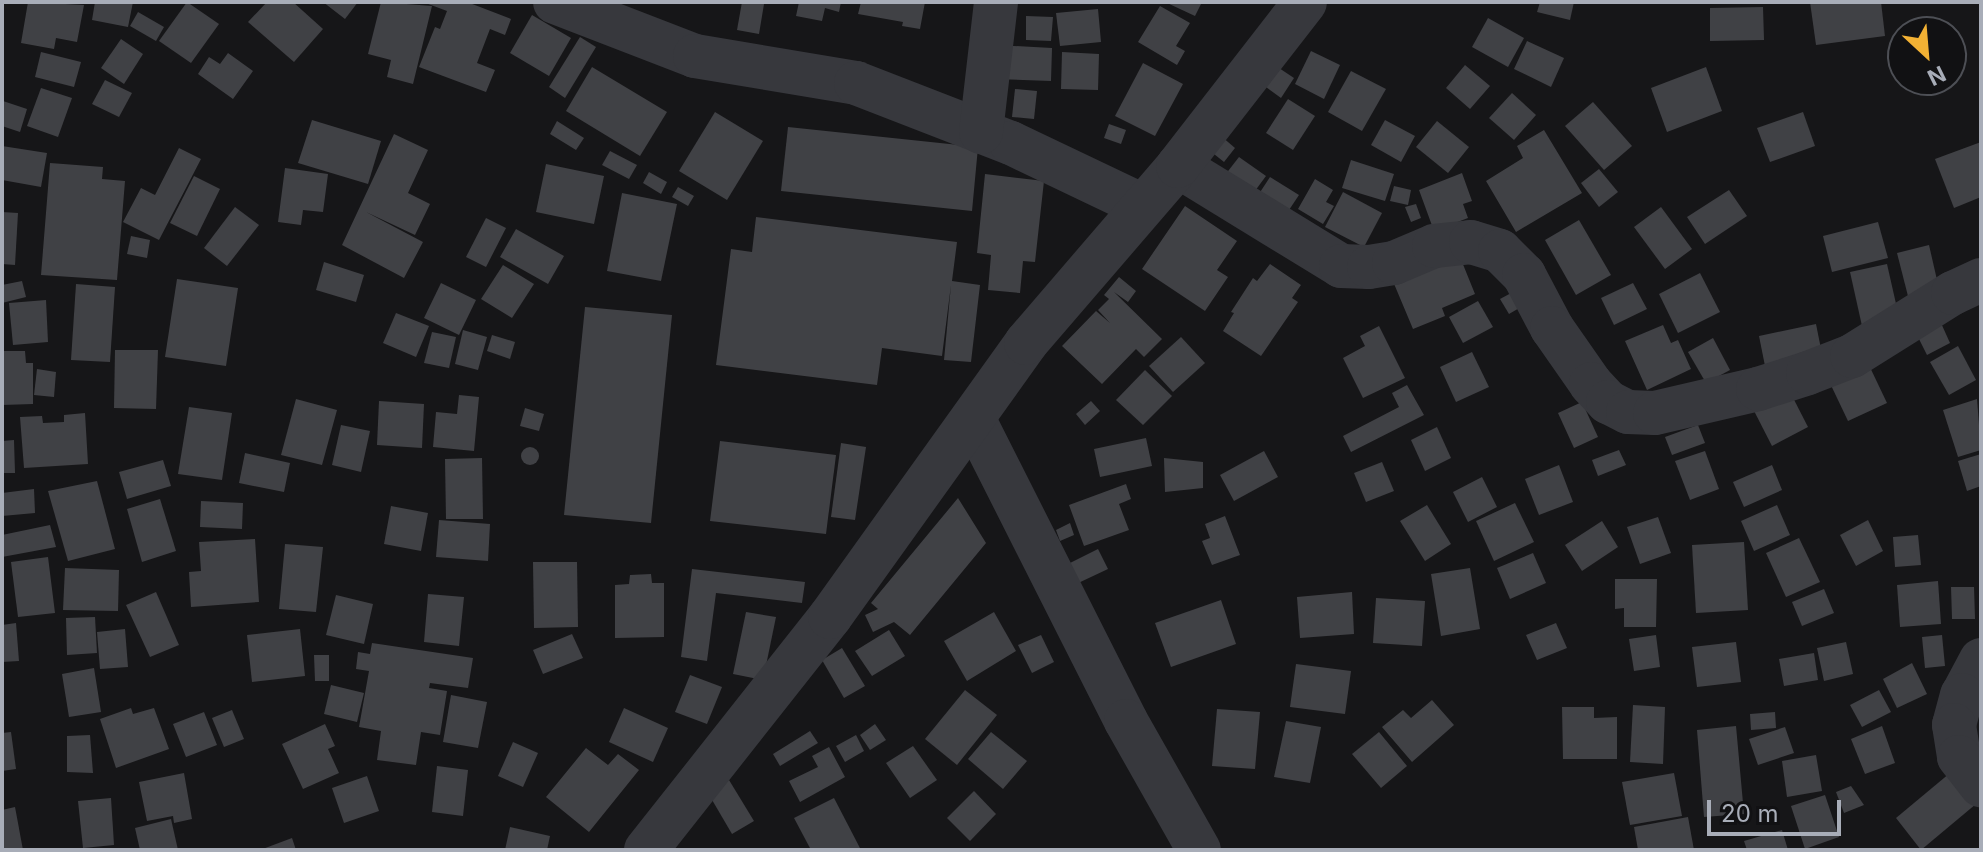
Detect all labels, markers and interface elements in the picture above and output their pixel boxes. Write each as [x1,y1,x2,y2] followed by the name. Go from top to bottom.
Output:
[1887,16,1967,96] north arrow
[1923,60,1950,91] text: N
[1711,784,1845,834] scale bar
[1721,799,1779,828] text: 20 m

